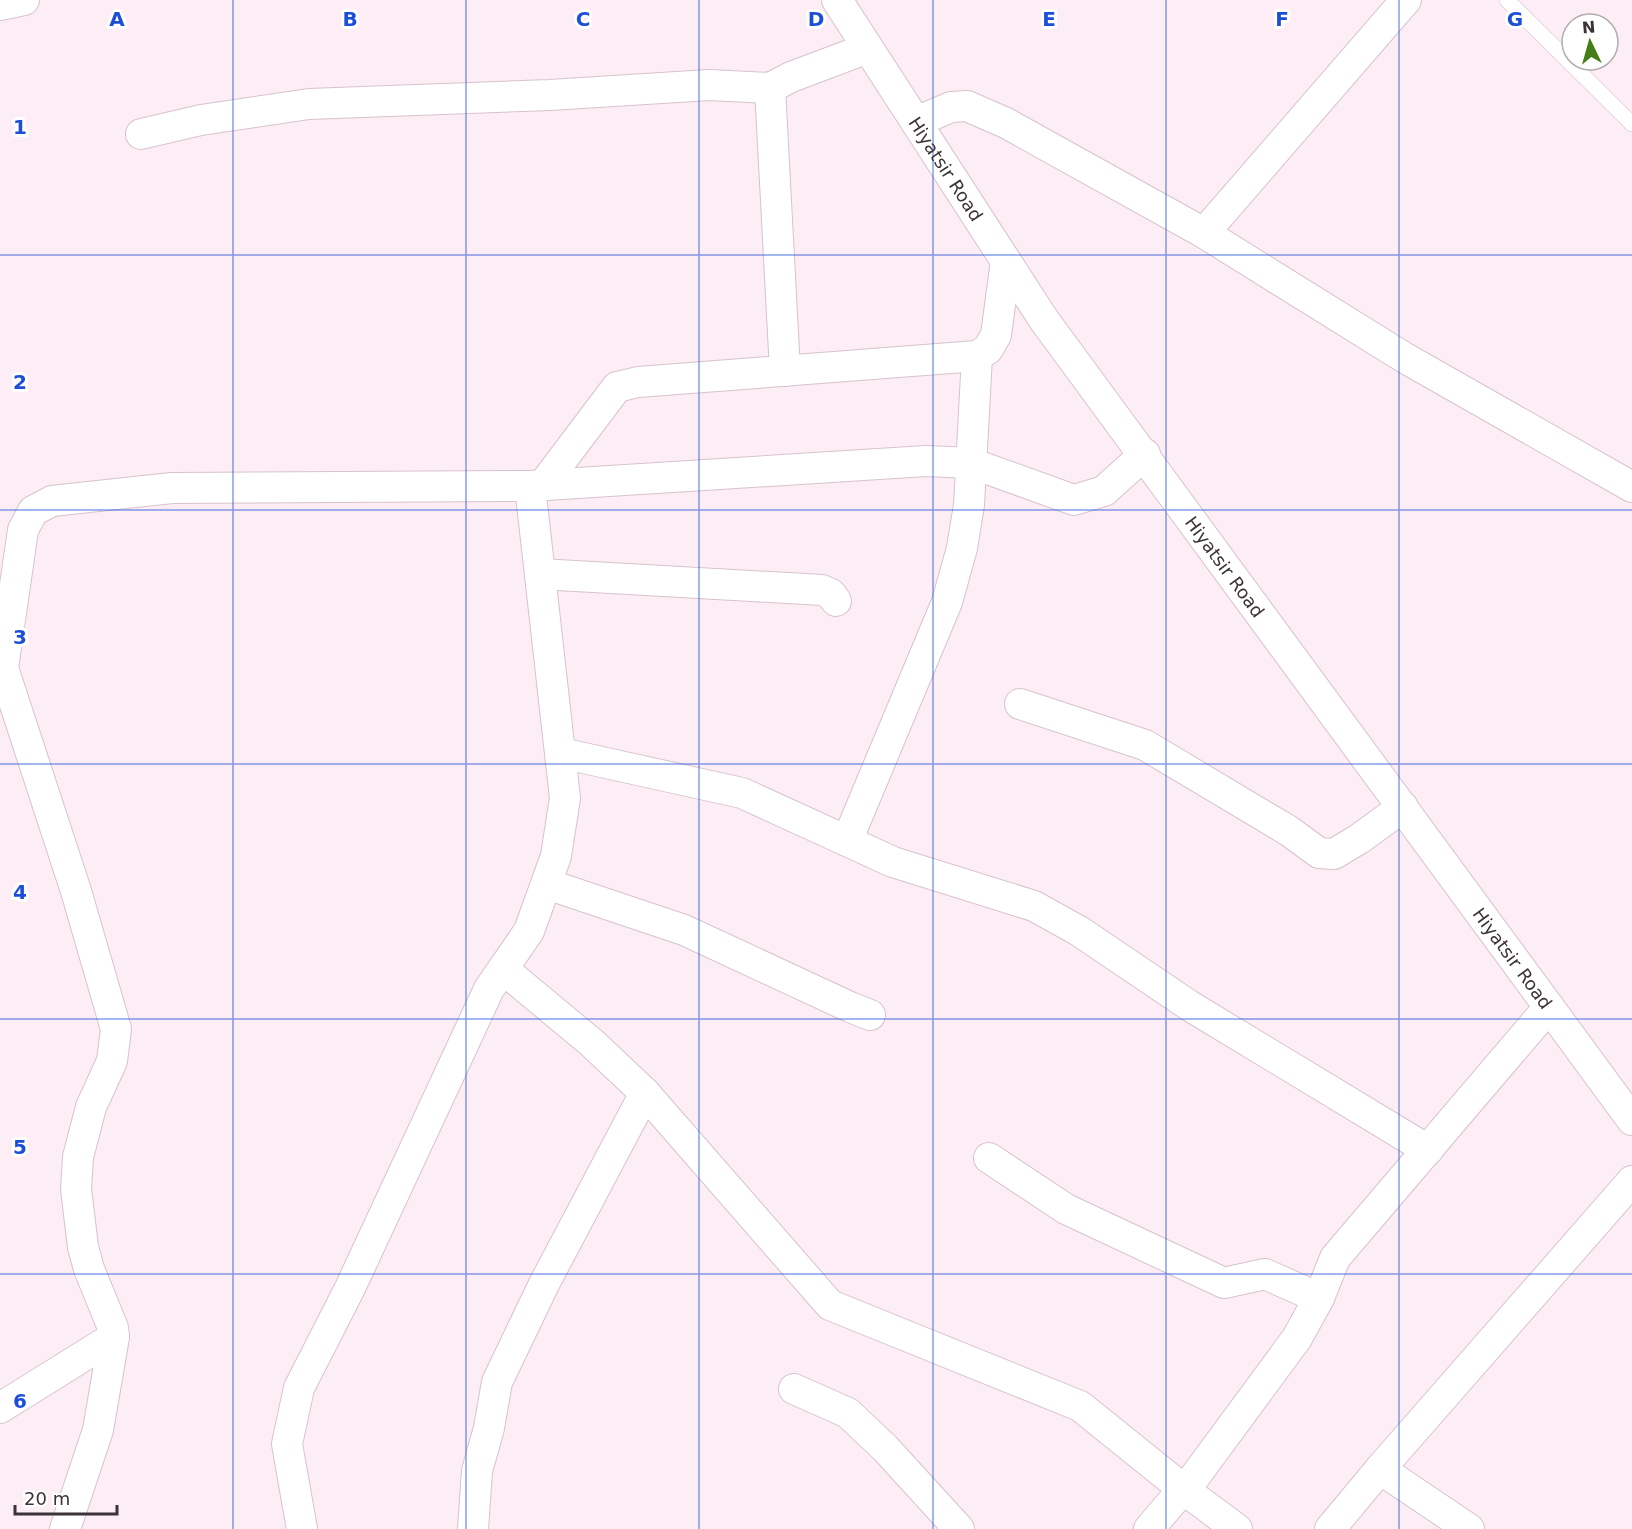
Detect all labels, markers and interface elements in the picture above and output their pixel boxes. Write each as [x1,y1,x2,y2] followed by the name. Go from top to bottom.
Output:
[109,7,125,31] text: A
[342,7,358,31] text: B
[576,7,590,31] text: C
[808,7,824,31] text: D
[1042,7,1056,31] text: E
[1275,7,1289,31] text: F
[1507,7,1523,31] text: G
[1560,12,1620,72] north arrow
[1581,18,1596,38] text: N
[905,113,988,225] street label: Hiyatsir Road
[13,115,27,139] text: 1
[13,370,27,394] text: 2
[1181,512,1269,621] street label: Hiyatsir Road
[13,625,27,649] text: 3
[13,880,27,904] text: 4
[1469,903,1557,1013] street label: Hiyatsir Road
[13,1135,27,1159] text: 5
[13,1389,27,1413] text: 6
[15,1478,117,1516] scale bar
[24,1488,70,1509] text: 20 m

